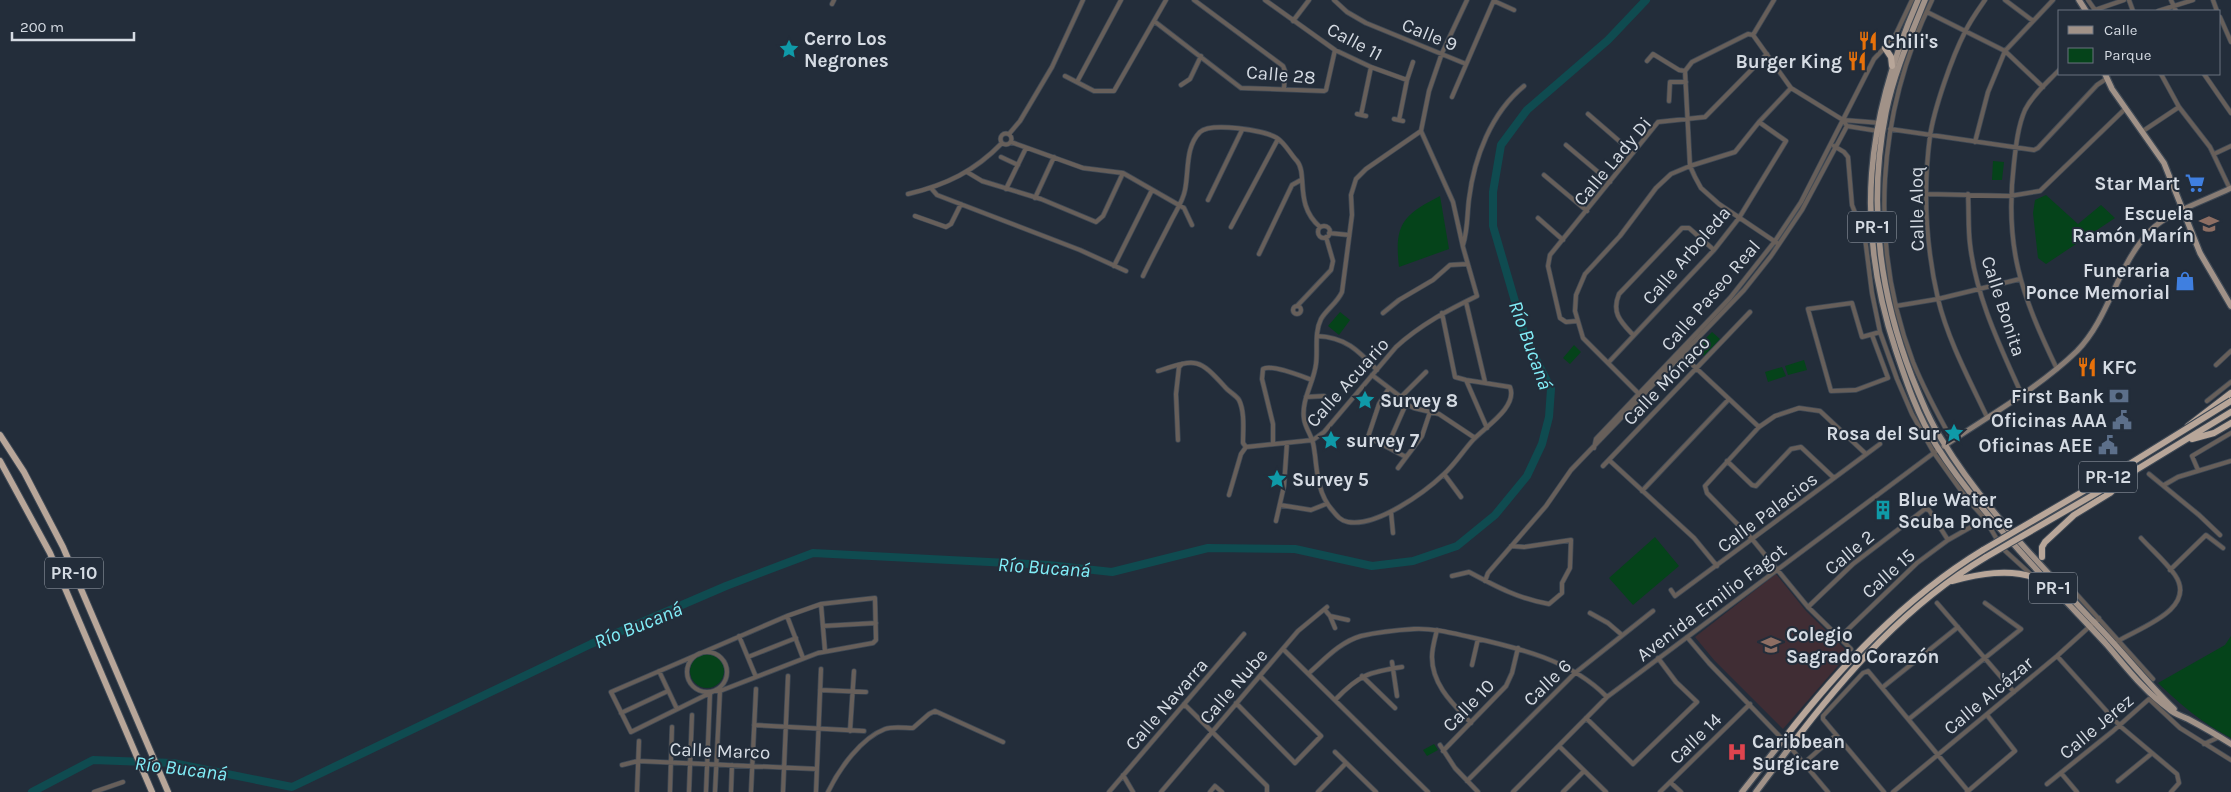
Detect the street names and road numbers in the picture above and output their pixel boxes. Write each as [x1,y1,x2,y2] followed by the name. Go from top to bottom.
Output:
[1399,14,1461,56] street label: Calle 9
[1323,18,1386,66] street label: Calle 11
[1245,61,1317,89] street label: Calle 28
[1569,113,1656,211] street label: Calle Lady Di
[1905,166,1929,252] street label: Calle Aloq
[1638,202,1735,309] street label: Calle Arboleda
[1848,212,1896,242] road number: PR-1
[1657,236,1765,356] street label: Calle Paseo Real
[1977,253,2030,359] street label: Calle Bonita
[1619,331,1715,430] street label: Calle Mónaco
[1302,333,1394,432] street label: Calle Acuario
[2079,462,2137,492] road number: PR-12
[1713,468,1822,558] street label: Calle Palacios
[1820,526,1879,580] street label: Calle 2
[1633,539,1791,666] street label: Avenida Emilio Fagot
[1858,544,1920,603] street label: Calle 15
[45,558,103,588] road number: PR-10
[2029,572,2077,604] road number: PR-1
[1195,645,1272,729] street label: Calle Nube
[1939,652,2038,740] street label: Calle Alcázar
[1121,654,1213,755] street label: Calle Navarra
[1519,655,1576,711] street label: Calle 6
[1438,675,1499,737] street label: Calle 10
[2055,689,2138,764] street label: Calle Jerez
[1665,708,1727,769] street label: Calle 14
[669,738,771,764] street label: Calle Marco

